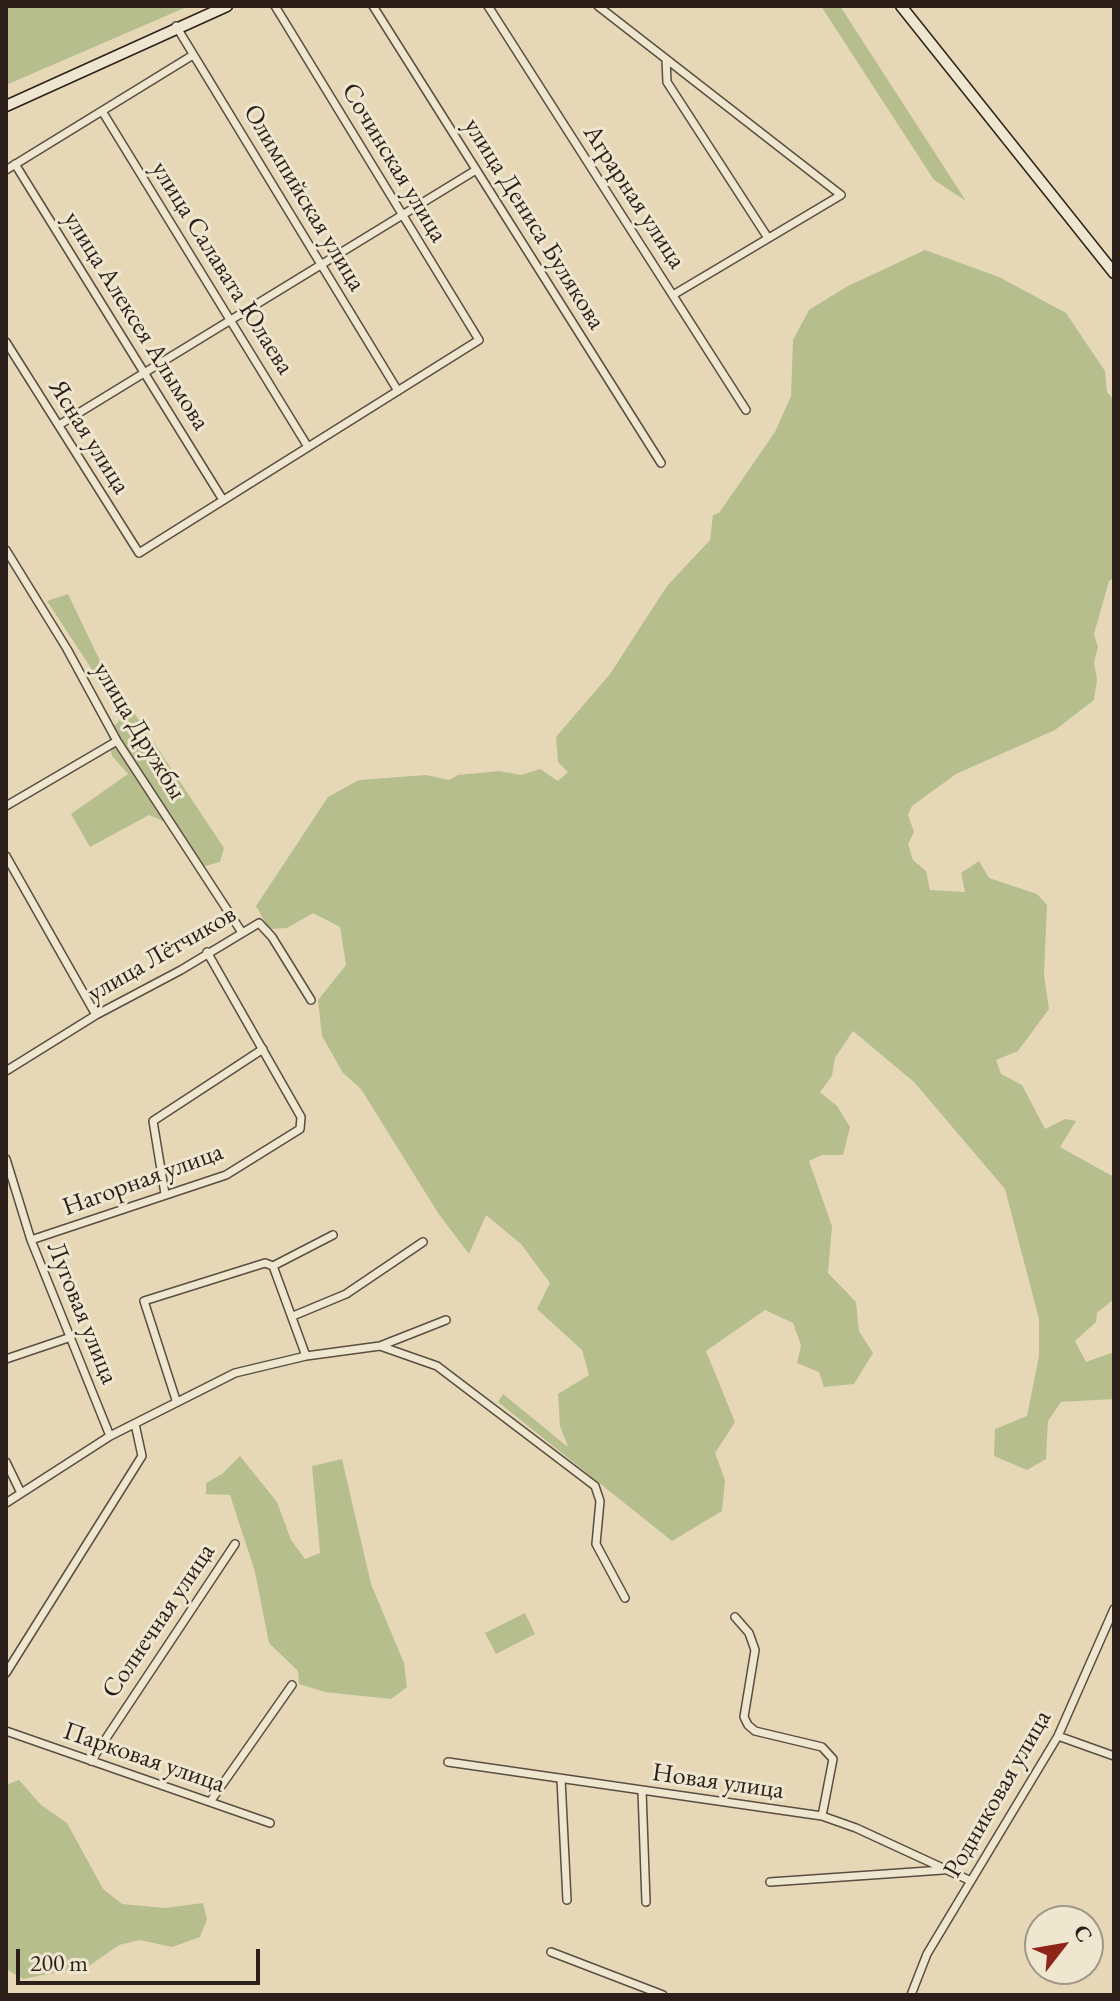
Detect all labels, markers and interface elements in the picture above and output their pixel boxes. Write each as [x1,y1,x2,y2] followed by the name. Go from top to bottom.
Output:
[334,78,454,248] street label: Сочинская улица
[236,99,372,297] street label: Олимпийская улица
[456,112,612,336] street label: улица Дениса Булякова
[576,119,692,275] street label: Аграрная улица
[144,156,300,380] street label: улица Салавата Юлаева
[56,206,216,436] street label: улица Алексея Алымова
[42,374,136,500] street label: Ясная улица
[86,657,192,805] street label: улица Дружбы
[82,899,242,1009] street label: улица Лётчиков
[59,1137,227,1223] street label: Нагорная улица
[39,1237,125,1389] street label: Луговая улица
[96,1538,222,1704] street label: Солнечная улица
[937,1705,1059,1883] street label: Родниковая улица
[59,1716,229,1800] street label: Парковая улица
[650,1757,786,1807] street label: Новая улица
[1024,1905,1104,1985] north arrow
[1067,1919,1100,1948] text: С
[20,1933,264,1983] scale bar
[30,1947,88,1978] text: 200 m

